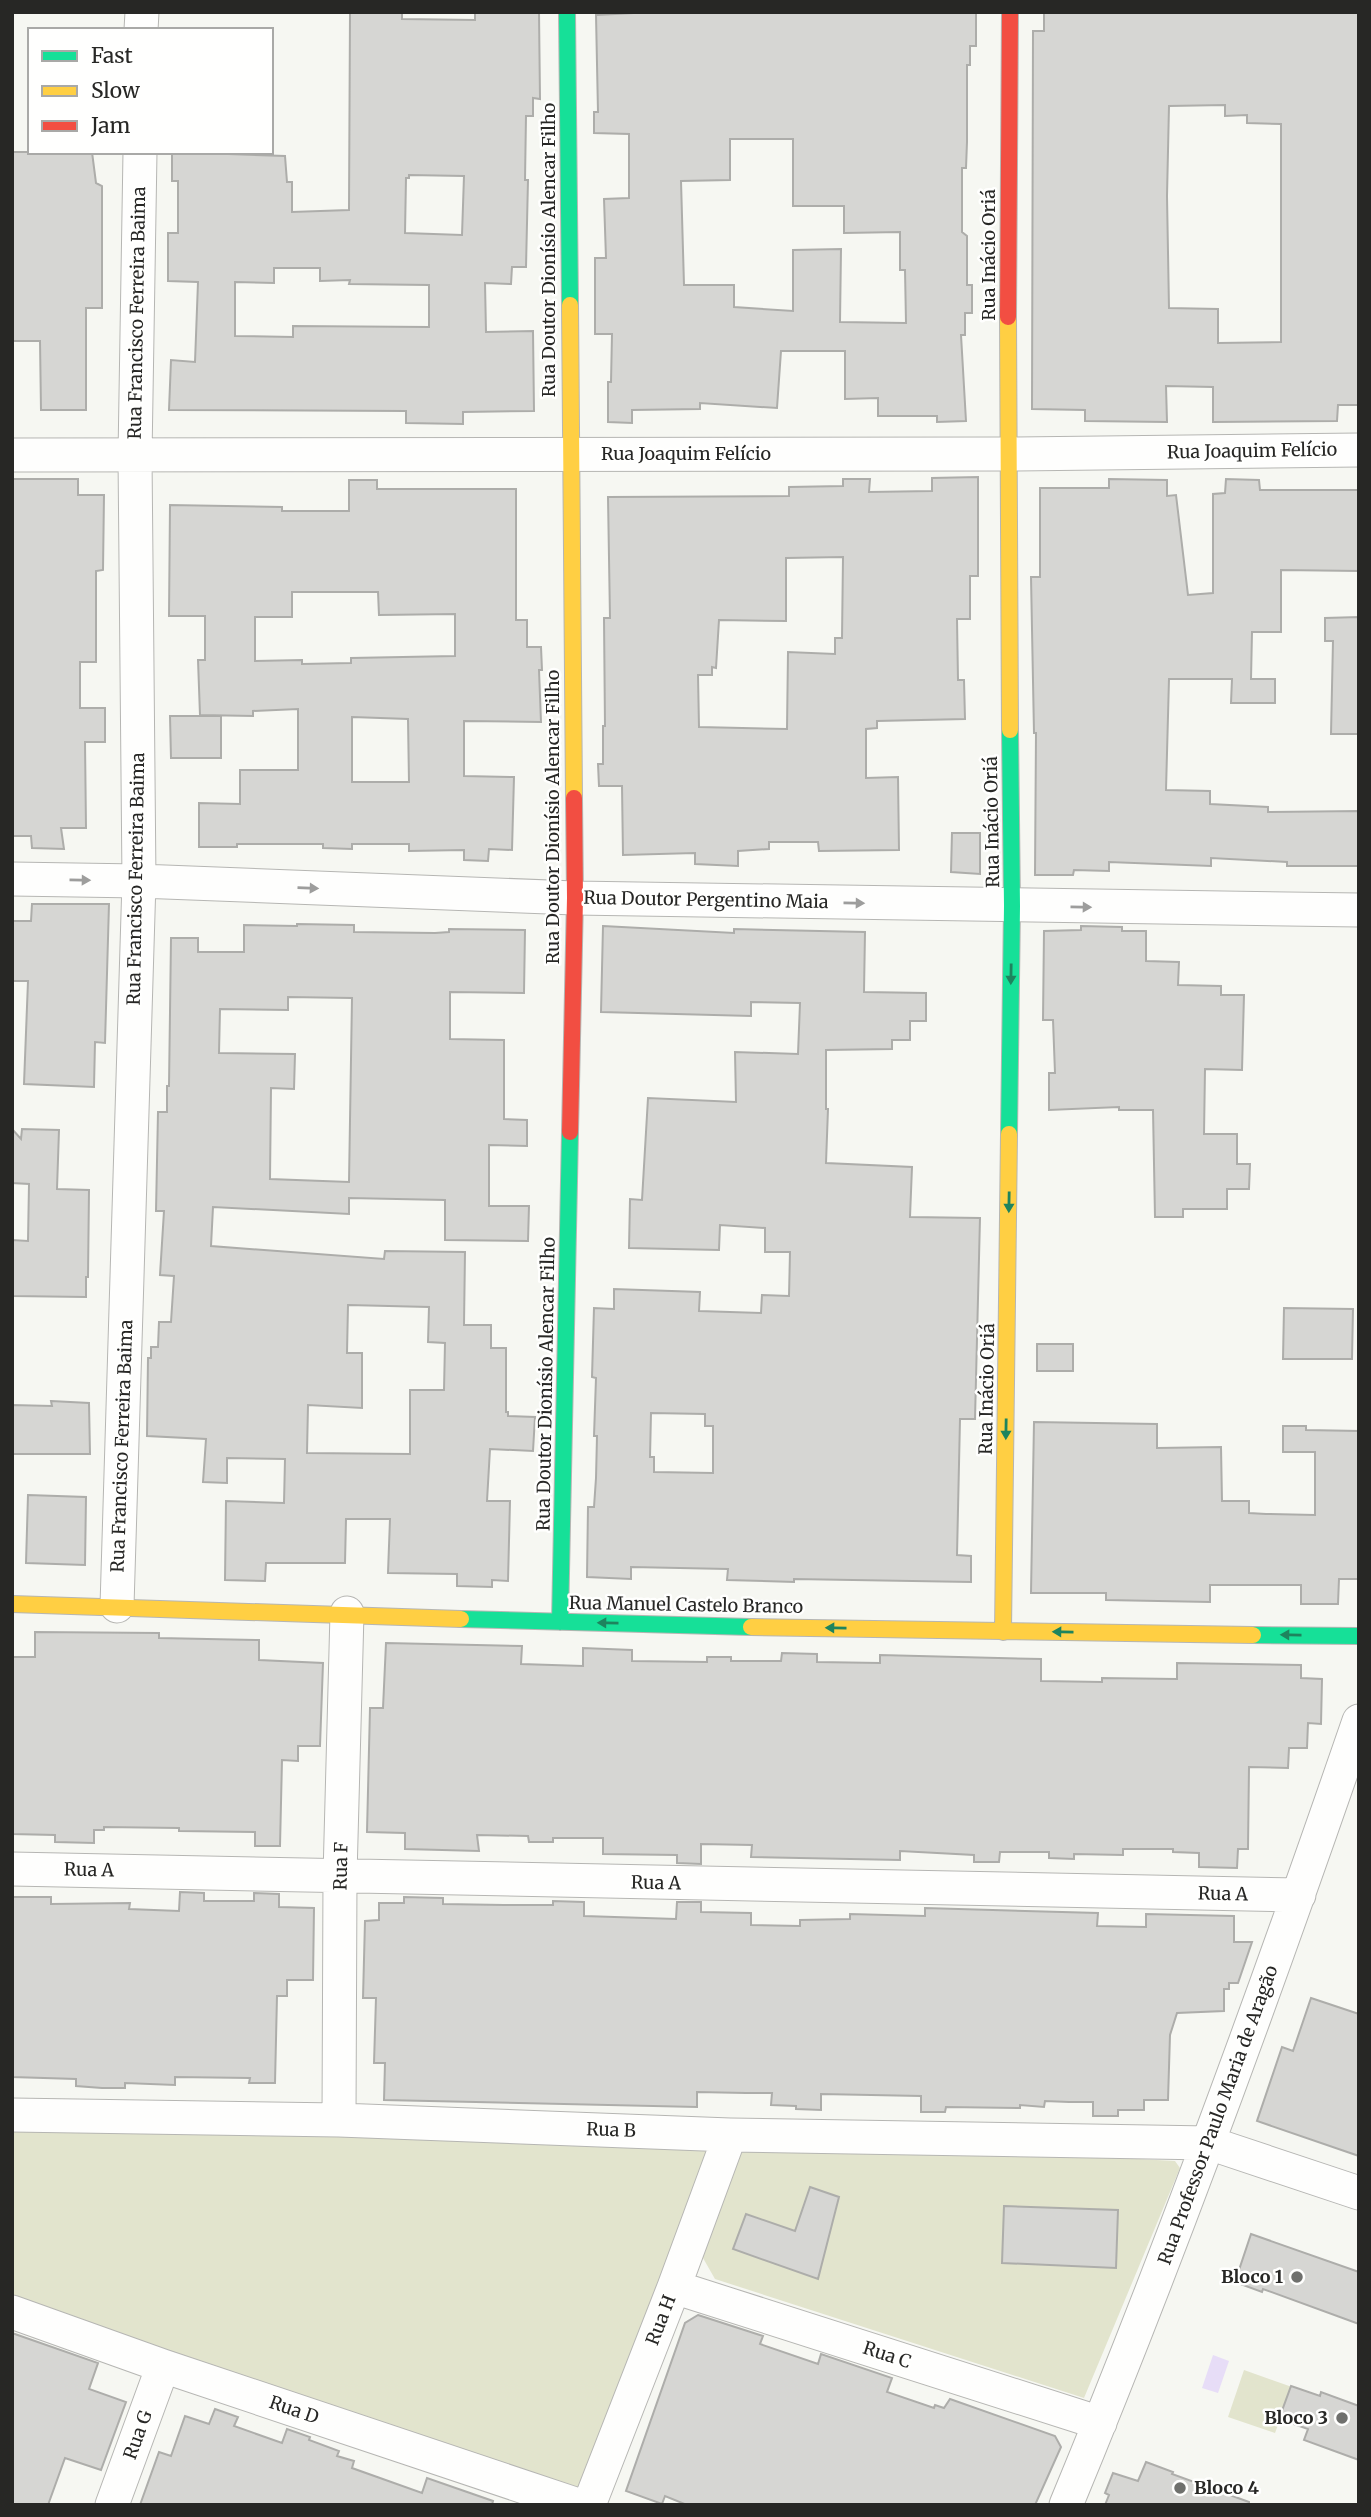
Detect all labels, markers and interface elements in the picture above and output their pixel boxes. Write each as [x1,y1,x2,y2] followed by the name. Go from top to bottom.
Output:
[28,28,273,154] legend
[91,42,133,69] text: Fast
[91,77,140,104] text: Slow
[537,103,560,397] street label: Rua Doutor Dionísio Alencar Filho
[90,112,130,139] text: Jam
[123,186,150,440] street label: Rua Francisco Ferreira Baima
[977,189,1000,321] street label: Rua Inácio Oriá
[1167,438,1337,463] street label: Rua Joaquim Felício
[601,442,771,465] street label: Rua Joaquim Felício
[541,670,564,964] street label: Rua Doutor Dionísio Alencar Filho
[122,752,149,1006] street label: Rua Francisco Ferreira Baima
[979,756,1004,888] street label: Rua Inácio Oriá
[70,875,92,886] one-way arrow
[297,882,319,893] one-way arrow
[583,886,829,913] street label: Rua Doutor Pergentino Maia
[843,897,865,909] one-way arrow
[1070,901,1092,913] one-way arrow
[1005,964,1017,986] one-way arrow
[1003,1191,1014,1213] one-way arrow
[531,1237,560,1531] street label: Rua Doutor Dionísio Alencar Filho
[106,1319,137,1573] street label: Rua Francisco Ferreira Baima
[974,1323,999,1455] street label: Rua Inácio Oriá
[1000,1419,1012,1441] one-way arrow
[569,1591,803,1618] street label: Rua Manuel Castelo Branco
[597,1617,619,1629] one-way arrow
[824,1622,846,1634] one-way arrow
[1052,1626,1074,1638] one-way arrow
[1279,1629,1301,1641] one-way arrow
[329,1842,352,1890] street label: Rua F
[64,1858,115,1881] street label: Rua A
[631,1871,682,1894] street label: Rua A
[1198,1882,1249,1905] street label: Rua A
[1152,1962,1283,2268] street label: Rua Professor Paulo Maria de Aragão
[586,2117,636,2142] street label: Rua B
[1221,2265,1283,2288] place label: Bloco 1
[1289,2269,1305,2285] marker: Bloco 1
[640,2291,681,2348] street label: Rua H
[860,2336,914,2373] street label: Rua C
[266,2390,322,2429] street label: Rua D
[1264,2406,1328,2429] place label: Bloco 3
[118,2407,157,2462] street label: Rua G
[1334,2410,1350,2426] marker: Bloco 3
[1194,2476,1260,2499] place label: Bloco 4
[1172,2480,1188,2496] marker: Bloco 4

